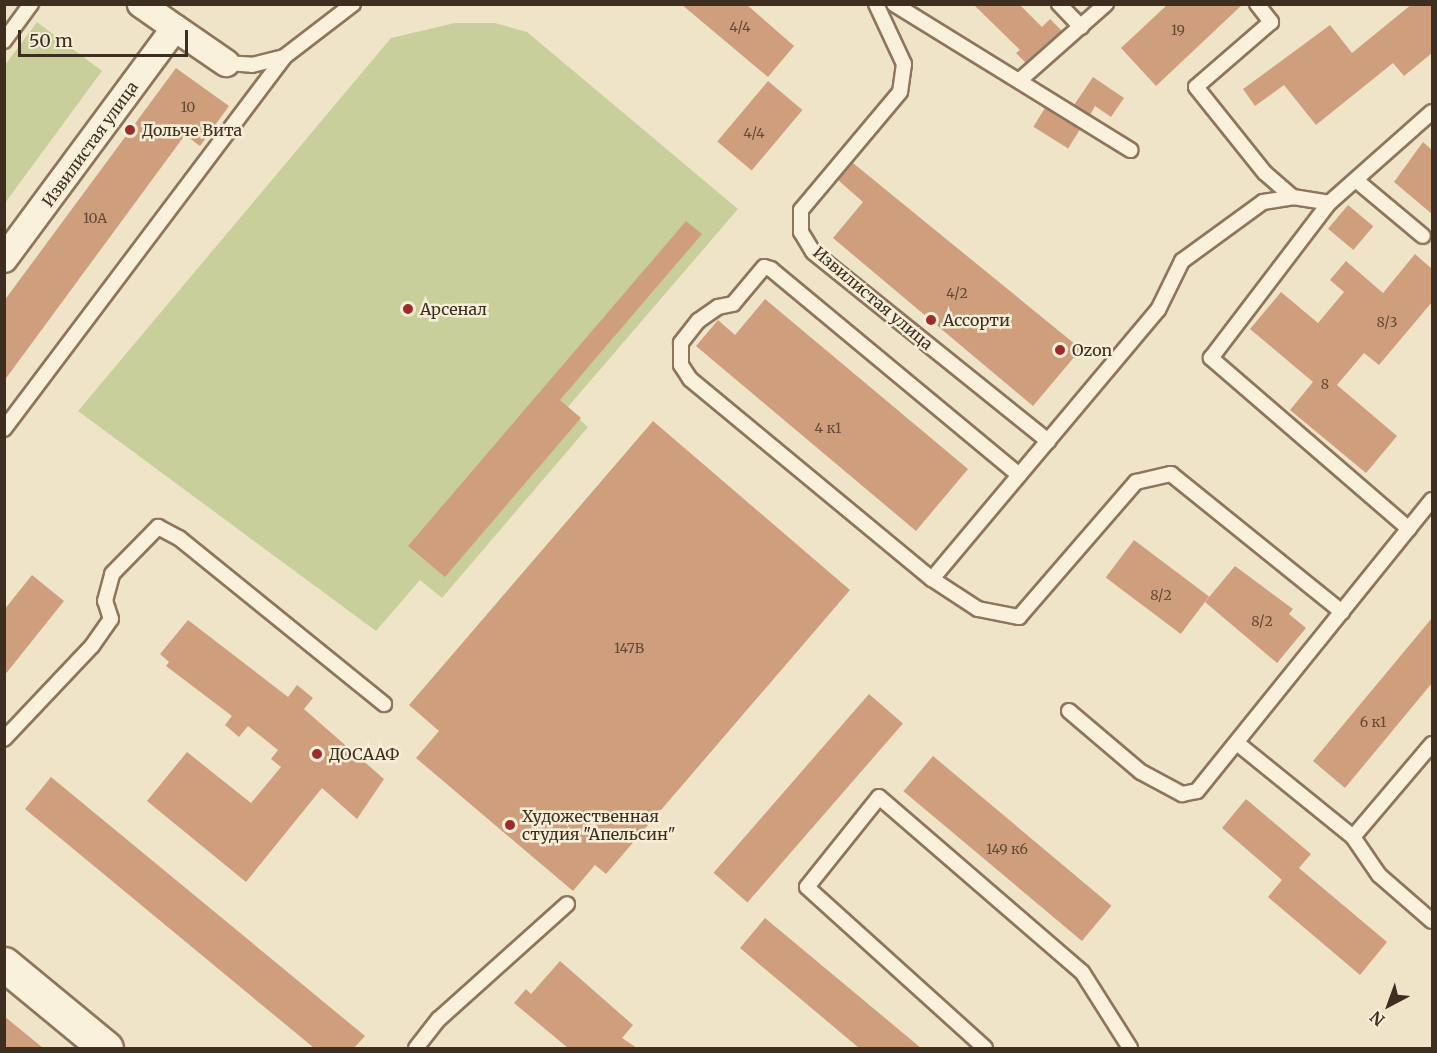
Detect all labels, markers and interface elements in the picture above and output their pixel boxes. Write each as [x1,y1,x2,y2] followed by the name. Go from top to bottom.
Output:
[21,18,190,56] scale bar
[729,19,751,35] house number: 4/4
[1171,22,1185,38] house number: 19
[29,29,73,52] text: 50 m
[38,78,142,210] street label: Извилистая улица
[181,99,195,115] house number: 10
[142,120,242,140] place label: Дольче Вита
[123,123,137,137] marker: Дольче Вита
[743,125,765,141] house number: 4/4
[83,210,107,226] house number: 10А
[809,242,937,354] street label: Извилистая улица
[946,285,968,301] house number: 4/2
[420,299,487,319] place label: Арсенал
[401,302,415,316] marker: Арсенал
[943,310,1010,330] place label: Ассорти
[924,313,938,327] marker: Ассорти
[1376,314,1398,330] house number: 8/3
[1072,340,1112,360] place label: Ozon
[1053,343,1067,357] marker: Ozon
[1321,376,1329,392] house number: 8
[815,420,841,436] house number: 4 к1
[1150,587,1172,603] house number: 8/2
[1251,613,1273,629] house number: 8/2
[614,640,644,656] house number: 147В
[1360,714,1386,730] house number: 6 к1
[329,744,399,764] place label: ДОСААФ
[310,747,324,761] marker: ДОСААФ
[522,806,676,844] place label: Художественная студия "Апельсин"
[503,818,517,832] marker: Художественная студия "Апельсин"
[986,841,1028,857] house number: 149 к6
[1359,975,1419,1035] north arrow
[1366,1007,1389,1030] text: N

